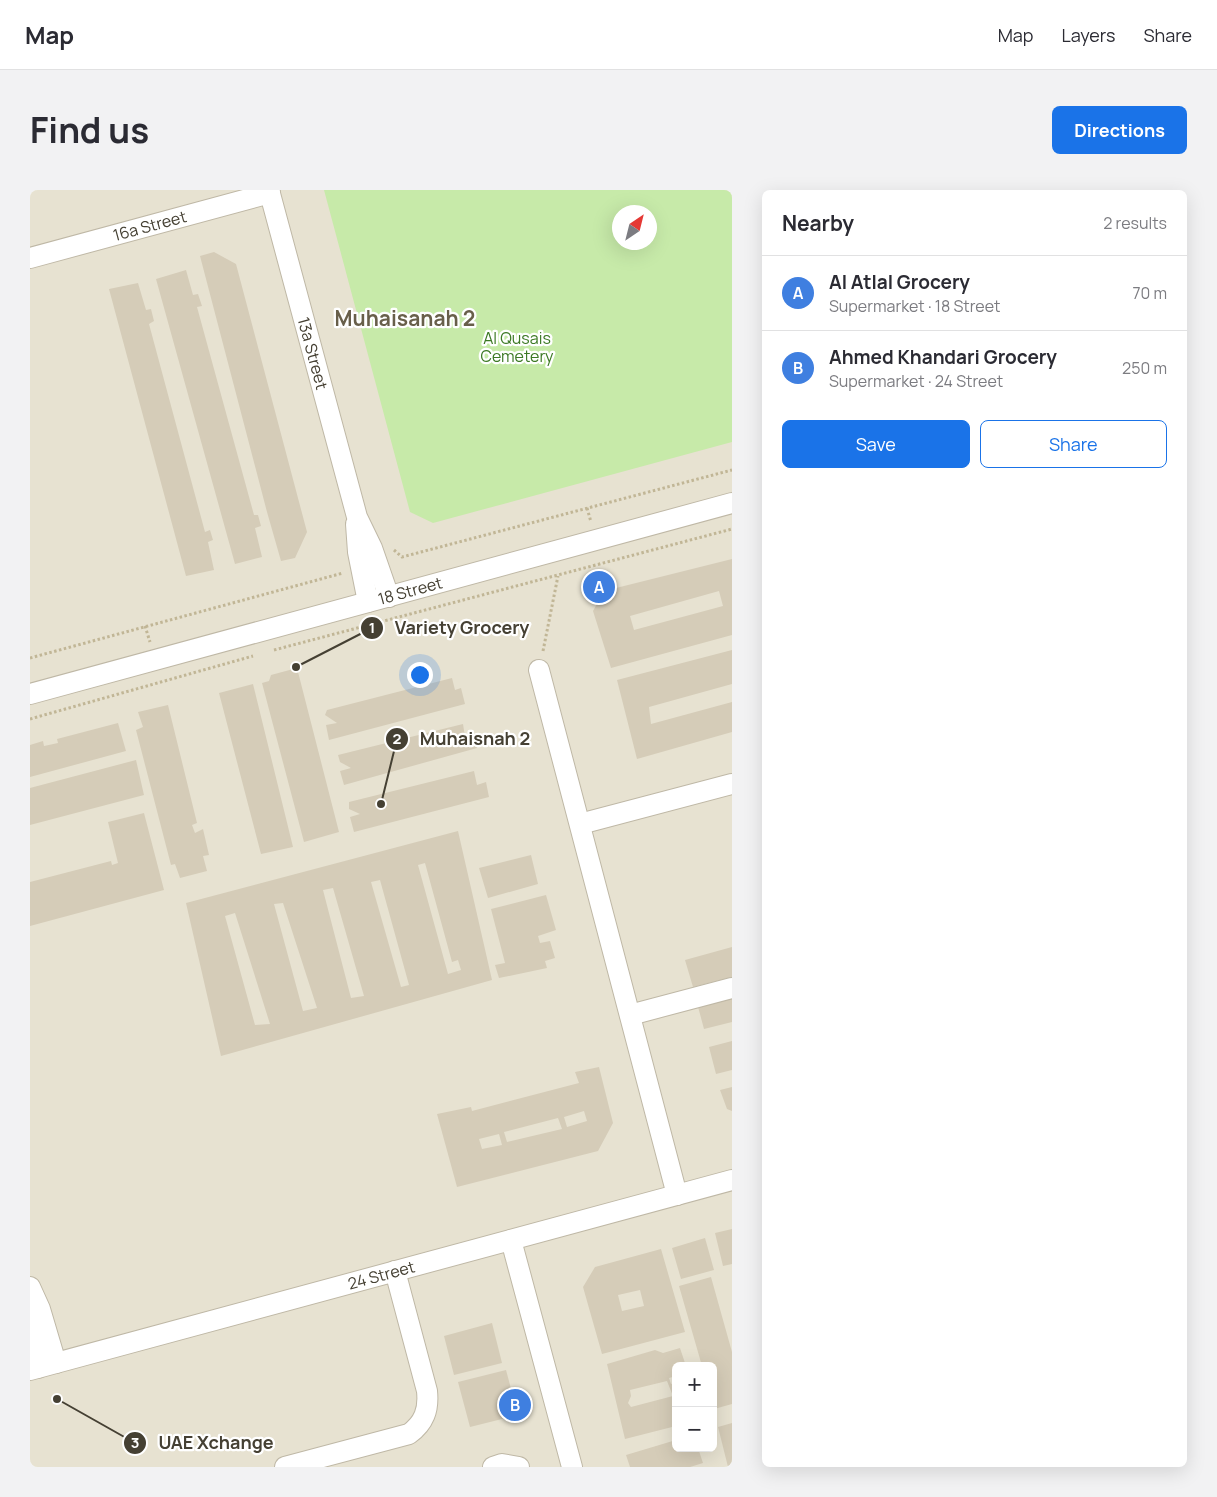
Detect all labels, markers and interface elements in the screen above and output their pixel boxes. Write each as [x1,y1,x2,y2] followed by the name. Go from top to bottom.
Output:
[25,18,74,51] text: Map
[998,23,1033,47] text: Map
[1061,23,1115,47] text: Layers
[1143,23,1192,47] text: Share
[30,106,149,154] text: Find us
[1052,106,1187,154] button: Directions
[110,205,189,246] street label: 16a Street
[612,205,657,250] north arrow
[782,209,854,237] text: Nearby
[1103,212,1167,234] text: 2 results
[829,269,970,295] text: Al Atlal Grocery
[793,282,803,304] text: A
[1132,282,1167,304] text: 70 m
[829,295,1000,317] text: Supermarket · 18 Street
[335,304,475,332] district label: Muhaisanah 2
[293,314,333,392] street label: 13a Street
[481,327,554,367] park label: Al Qusais Cemetery
[829,344,1057,370] text: Ahmed Khandari Grocery
[793,357,803,379] text: B
[1122,357,1167,379] text: 250 m
[829,370,1003,392] text: Supermarket · 24 Street
[782,420,970,468] button: Save
[980,420,1167,468] button: Share
[583,568,615,606] pin: A
[376,571,445,610] street label: 18 Street
[360,611,539,644] callout: Variety Grocery
[395,615,529,639] text: Variety Grocery
[369,617,375,638] text: 1
[407,662,433,688] your location
[385,722,540,755] callout: Muhaisnah 2
[420,726,530,750] text: Muhaisnah 2
[393,728,402,749] text: 2
[345,1255,417,1294] street label: 24 Street
[672,1362,717,1452] map controls
[672,1362,717,1407] button: +
[499,1386,531,1424] pin: B
[672,1407,717,1452] button: −
[123,1426,283,1459] callout: UAE Xchange
[158,1430,274,1454] text: UAE Xchange
[131,1432,139,1453] text: 3

